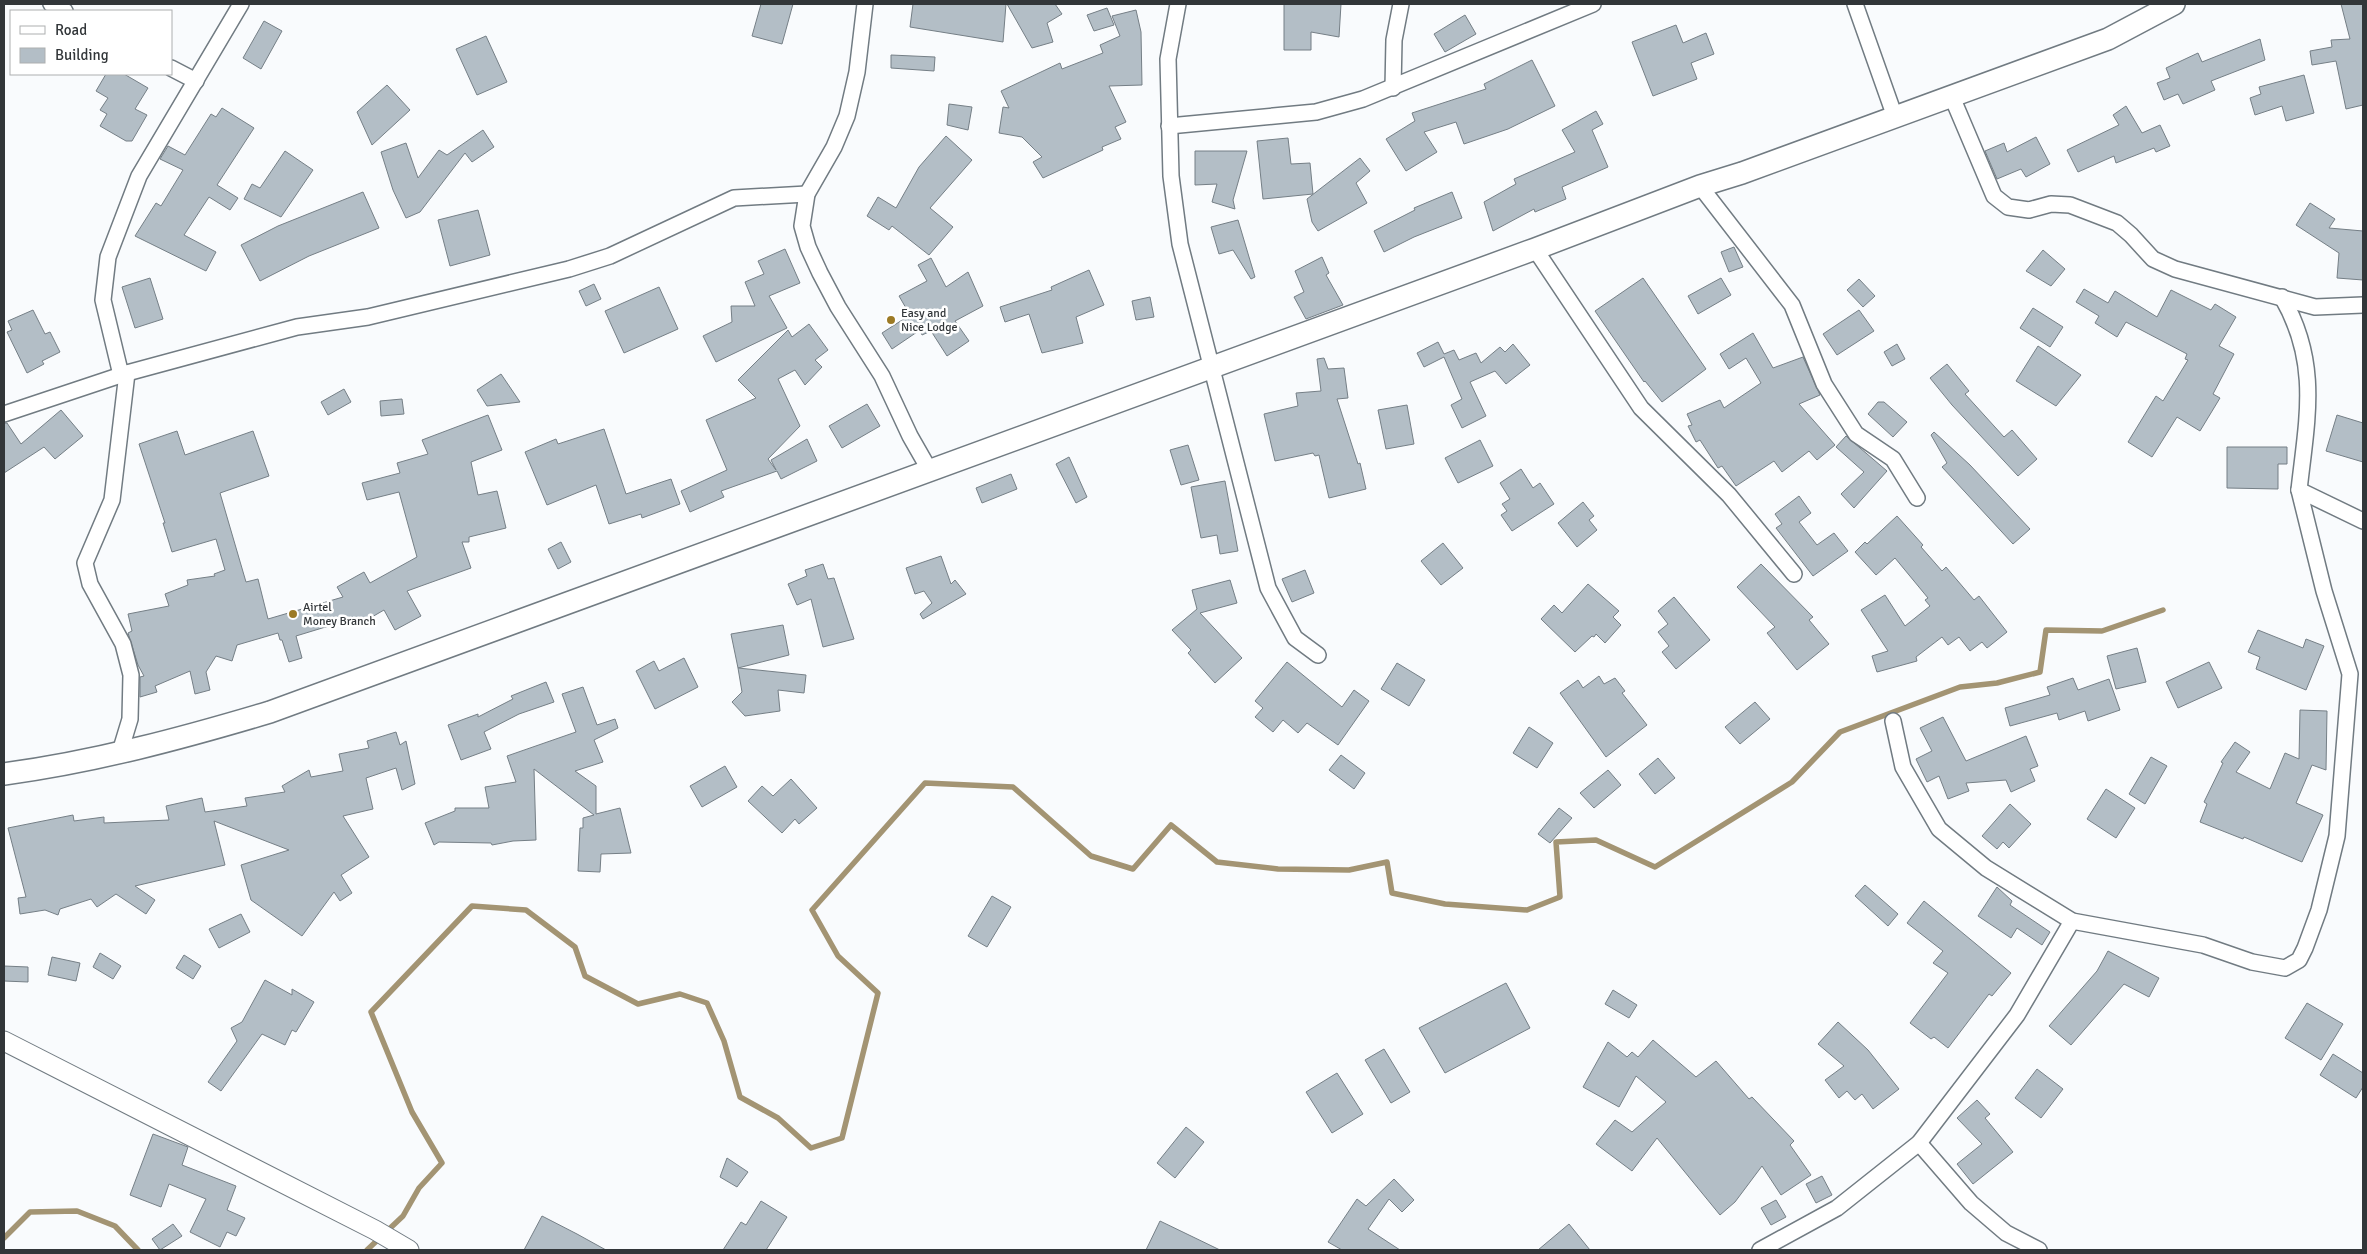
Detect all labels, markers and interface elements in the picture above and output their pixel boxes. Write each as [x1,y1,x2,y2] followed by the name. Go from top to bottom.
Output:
[10,10,172,75] legend
[55,21,87,39] text: Road
[55,46,109,64] text: Building
[901,306,958,335] place label: Easy and Nice Lodge
[885,314,897,326] marker: Easy and Nice Lodge
[303,600,376,629] place label: Airtel Money Branch
[287,608,299,620] marker: Airtel Money Branch

